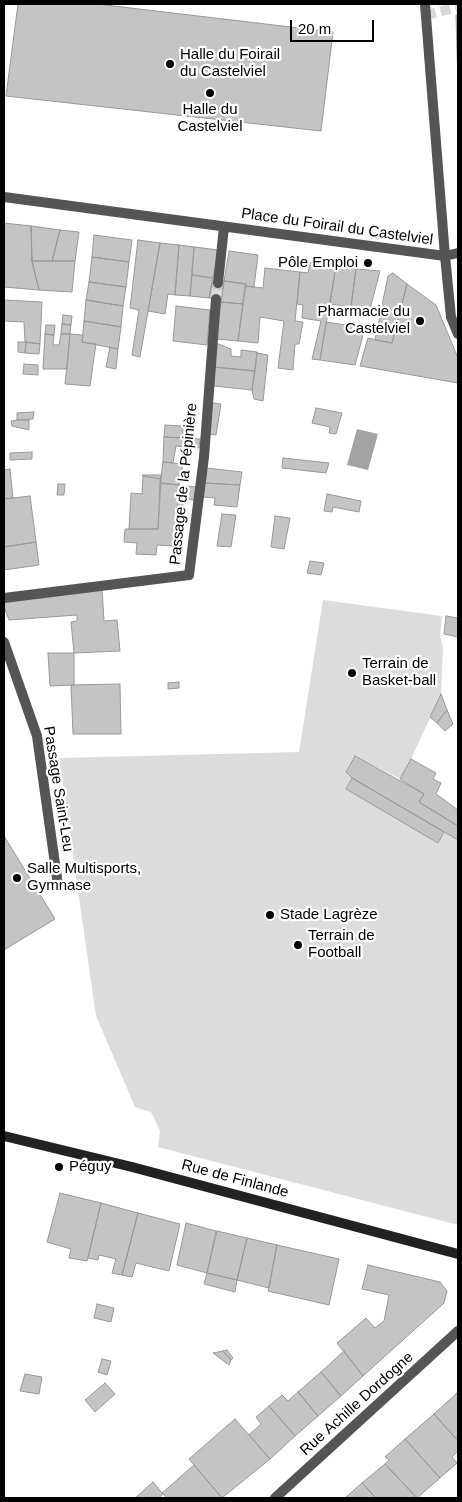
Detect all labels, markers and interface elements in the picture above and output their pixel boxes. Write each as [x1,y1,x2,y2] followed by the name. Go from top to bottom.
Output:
[292,10,376,42] scale bar
[298,20,331,37] text: 20 m
[180,46,280,81] place label: Halle du Foirail du Castelviel
[164,58,176,70] marker: Halle du Foirail du Castelviel
[204,87,216,99] marker: Halle du Castelviel
[177,101,243,136] place label: Halle du Castelviel
[240,205,434,249] street label: Place du Foirail du Castelviel
[278,254,358,272] place label: Pôle Emploi
[362,257,374,269] marker: Pôle Emploi
[317,303,410,338] place label: Pharmacie du Castelviel
[414,315,426,327] marker: Pharmacie du Castelviel
[167,402,201,566] street label: Passage de la Pépinière
[362,655,436,690] place label: Terrain de Basket-ball
[346,667,358,679] marker: Terrain de Basket-ball
[39,725,77,853] street label: Passage Saint-Leu
[27,860,141,895] place label: Salle Multisports, Gymnase
[11,872,23,884] marker: Salle Multisports, Gymnase
[280,906,378,924] place label: Stade Lagrèze
[264,909,276,921] marker: Stade Lagrèze
[308,927,375,962] place label: Terrain de Football
[292,939,304,951] marker: Terrain de Football
[180,1156,290,1202] street label: Rue de Finlande
[69,1158,112,1176] place label: Péguy
[53,1161,65,1173] marker: Péguy
[297,1348,417,1460] street label: Rue Achille Dordogne

